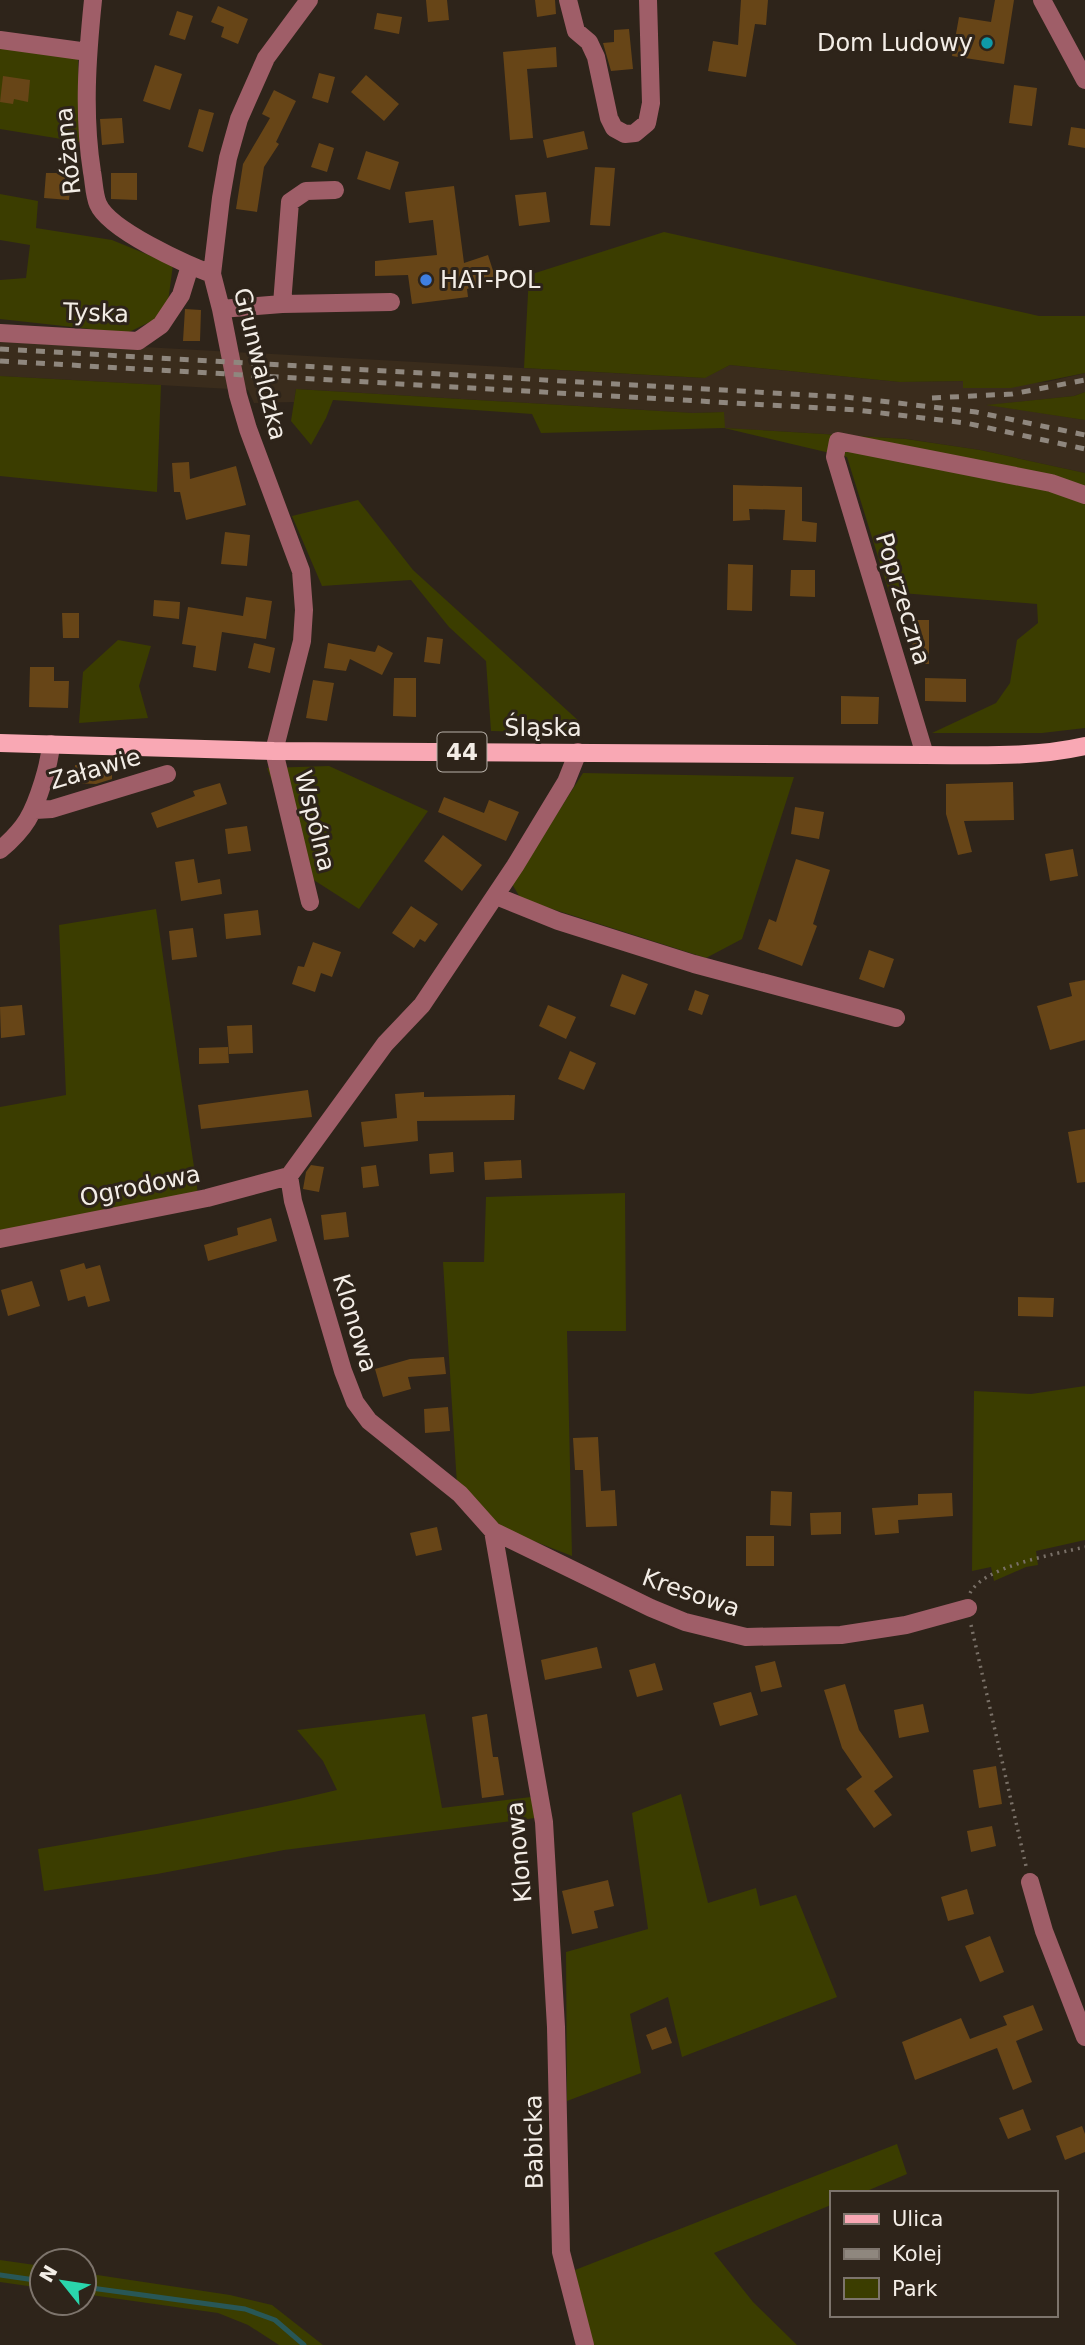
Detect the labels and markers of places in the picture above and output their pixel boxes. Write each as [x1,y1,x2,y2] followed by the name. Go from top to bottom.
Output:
[817,29,973,57] place label: Dom Ludowy
[979,35,995,51] marker: Dom Ludowy
[440,266,541,294] place label: HAT-POL
[418,272,434,288] marker: HAT-POL

